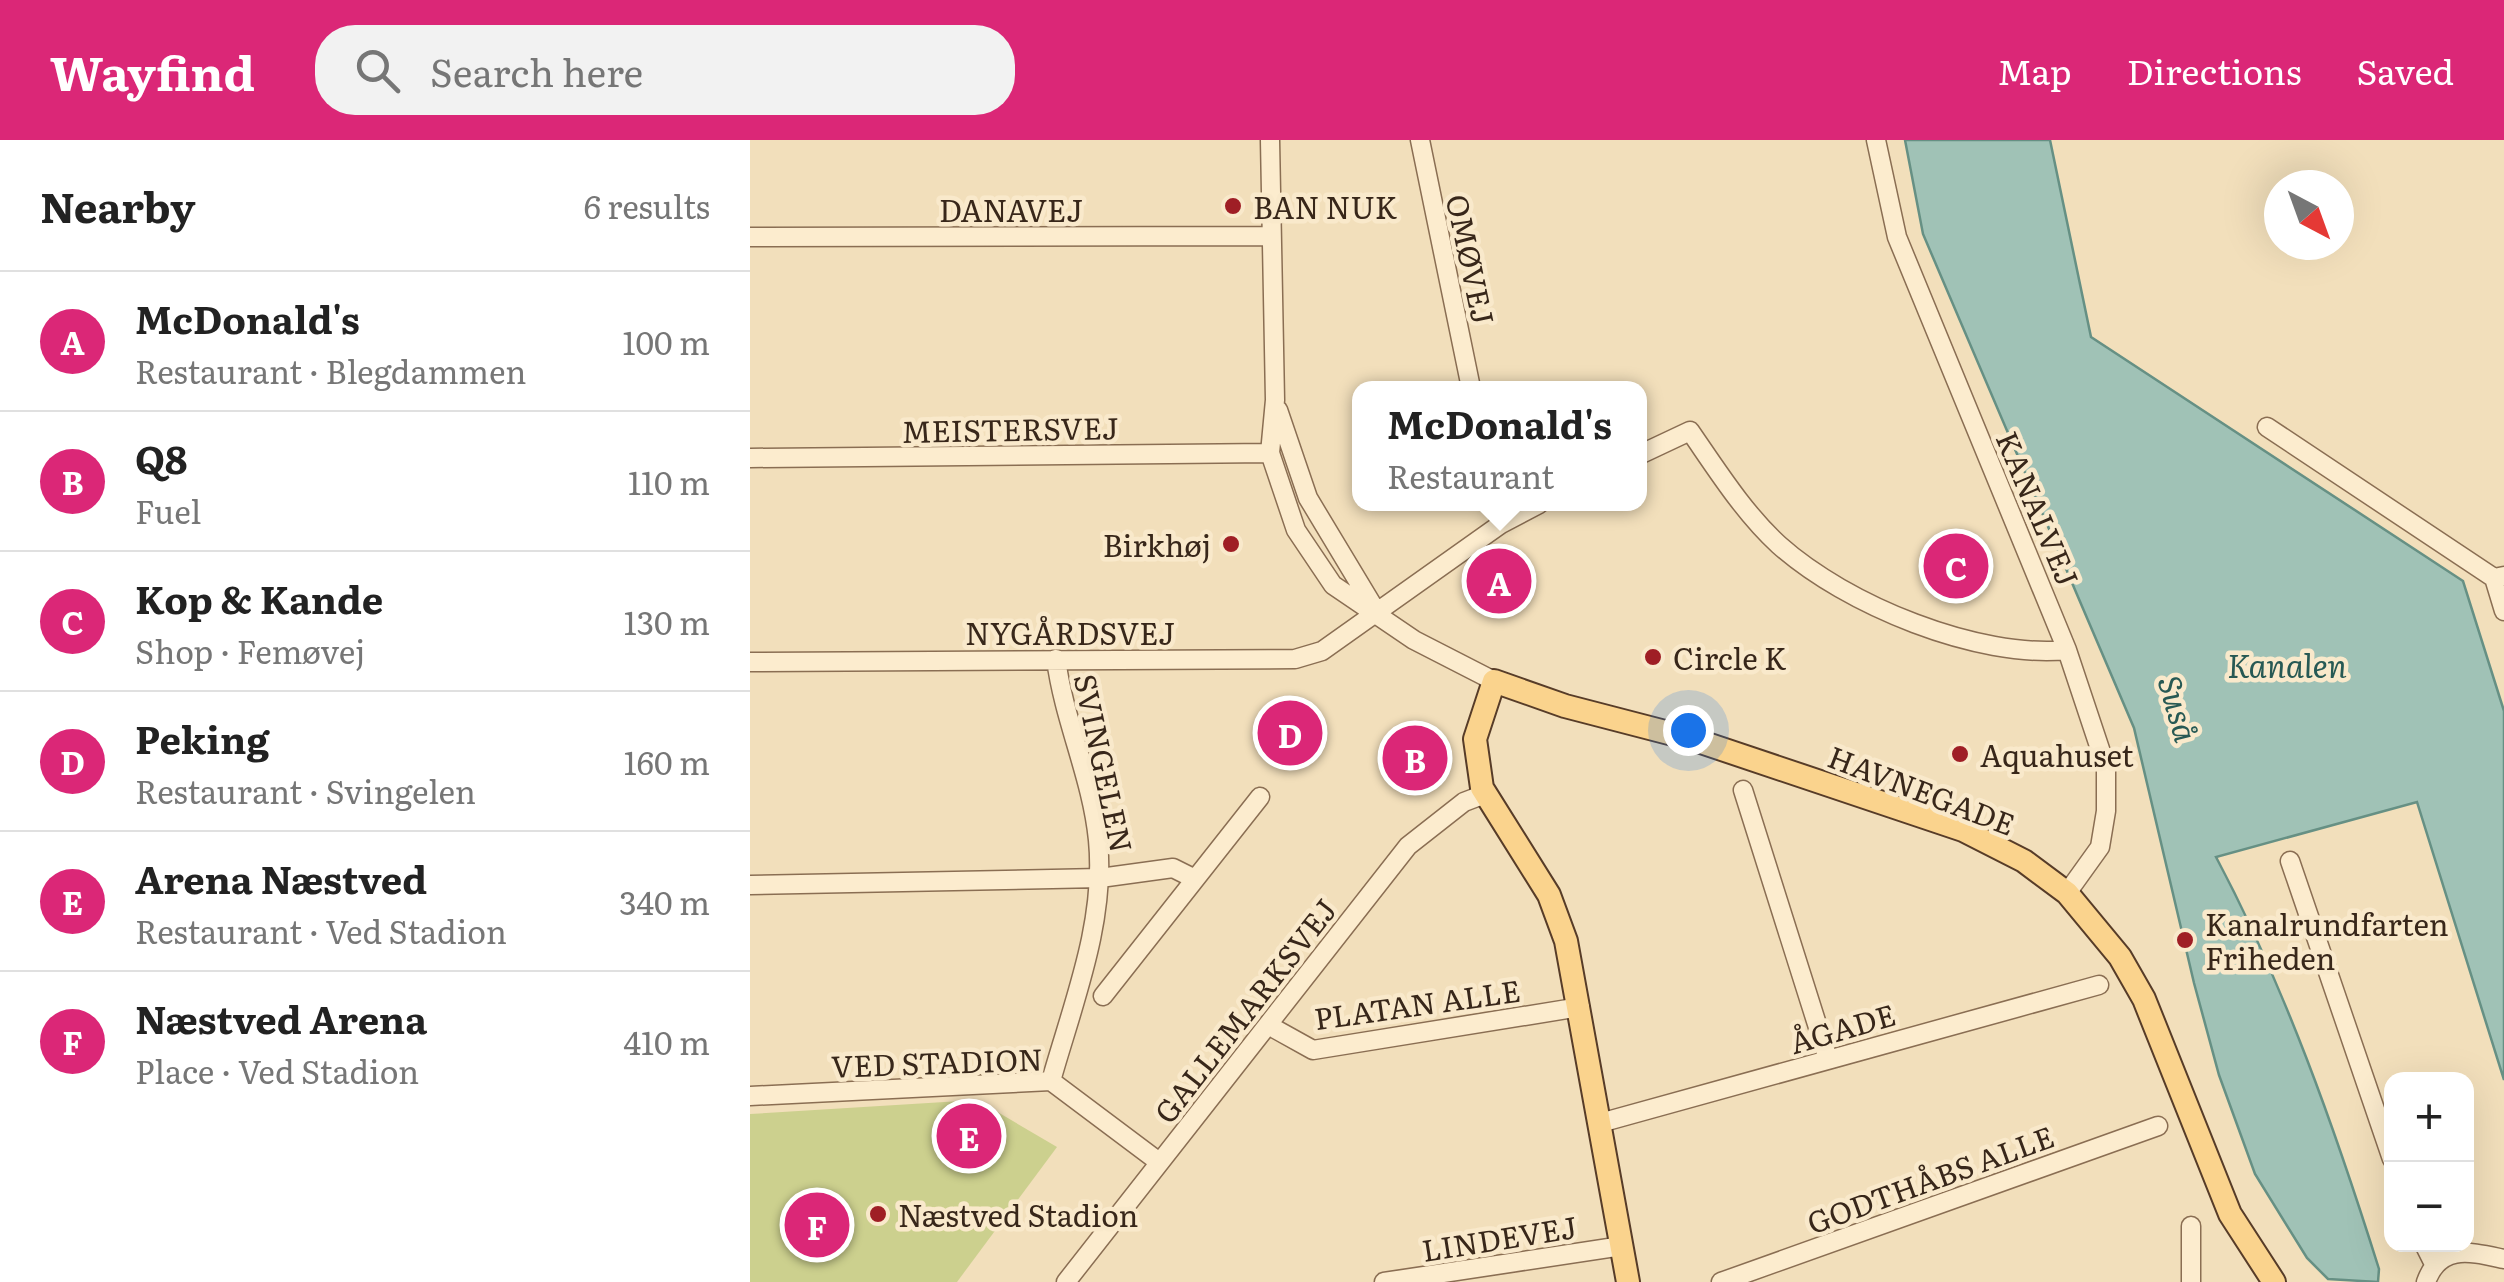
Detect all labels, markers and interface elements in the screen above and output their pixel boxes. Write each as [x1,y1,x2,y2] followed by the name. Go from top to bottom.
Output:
[315,25,1015,115] search box
[50,35,255,106] text: Wayfind
[430,42,643,99] text: Search here
[350,43,405,98] icon: search
[1997,44,2072,96] text: Map
[2127,44,2302,96] text: Directions
[2357,44,2454,96] text: Saved
[2264,170,2354,260] north arrow
[40,174,196,236] text: Nearby
[584,181,710,229] text: 6 results
[1253,184,1398,228] place label: BAN NUK
[939,187,1083,231] street label: DANAVEJ
[1437,190,1507,328] street label: OMØVEJ
[1222,195,1244,217] marker: BAN NUK
[135,289,360,346] text: McDonald's
[60,317,85,365] text: A
[623,317,710,365] text: 100 m
[135,346,526,394] text: Restaurant · Blegdammen
[1352,381,1647,511] popup
[1387,394,1612,451] text: McDonald's
[901,404,1119,452] street label: MEISTERSVEJ
[1987,424,2091,592] street label: KANALVEJ
[135,429,187,486] text: Q8
[1387,451,1554,499] text: Restaurant
[61,457,84,505] text: B
[628,457,710,505] text: 110 m
[135,486,201,534] text: Fuel
[1103,522,1211,566] place label: Birkhøj
[1924,528,1988,604] pin: C
[1220,533,1242,555] marker: Birkhøj
[1466,544,1532,618] pin: A
[135,569,383,626] text: Kop & Kande
[61,597,84,645] text: C
[624,597,710,645] text: 130 m
[965,610,1175,654] street label: NYGÅRDSVEJ
[135,626,365,674] text: Shop · Femøvej
[1673,635,1787,679] place label: Circle K
[2227,640,2347,688] water label: Kanalen
[1642,646,1664,668] marker: Circle K
[2148,669,2212,747] water label: Suså
[1065,670,1145,856] street label: SVINGELEN
[1258,696,1322,770] pin: D
[1663,705,1714,756] your location
[135,709,270,766] text: Peking
[1382,720,1448,796] pin: B
[1980,732,2134,776] place label: Aquahuset
[1822,733,2022,845] street label: HAVNEGADE
[60,737,85,785] text: D
[624,737,710,785] text: 160 m
[1949,743,1971,765] marker: Aquahuset
[135,766,476,814] text: Restaurant · Svingelen
[135,849,427,906] text: Arena Næstved
[62,877,83,925] text: E
[619,877,710,925] text: 340 m
[1142,888,1346,1132] street label: GALLEMARKSVEJ
[2205,901,2449,979] place label: Kanalrundfarten Friheden
[135,906,507,954] text: Restaurant · Ved Stadion
[2174,929,2196,951] marker: Kanalrundfarten Friheden
[1311,967,1523,1039] street label: PLATAN ALLE
[135,989,427,1046] text: Næstved Arena
[1784,991,1900,1063] street label: ÅGADE
[62,1017,83,1065] text: F
[623,1017,710,1065] text: 410 m
[830,1035,1044,1087] street label: VED STADION
[135,1046,419,1094] text: Place · Ved Stadion
[2384,1072,2474,1252] map controls
[2384,1072,2474,1162] button: +
[936,1098,1002,1174] pin: E
[1800,1113,2060,1243] street label: GODTHÅBS ALLE
[2384,1162,2474,1252] button: −
[784,1188,850,1262] pin: F
[898,1192,1138,1236] place label: Næstved Stadion
[867,1203,889,1225] marker: Næstved Stadion
[1418,1203,1580,1271] street label: LINDEVEJ

